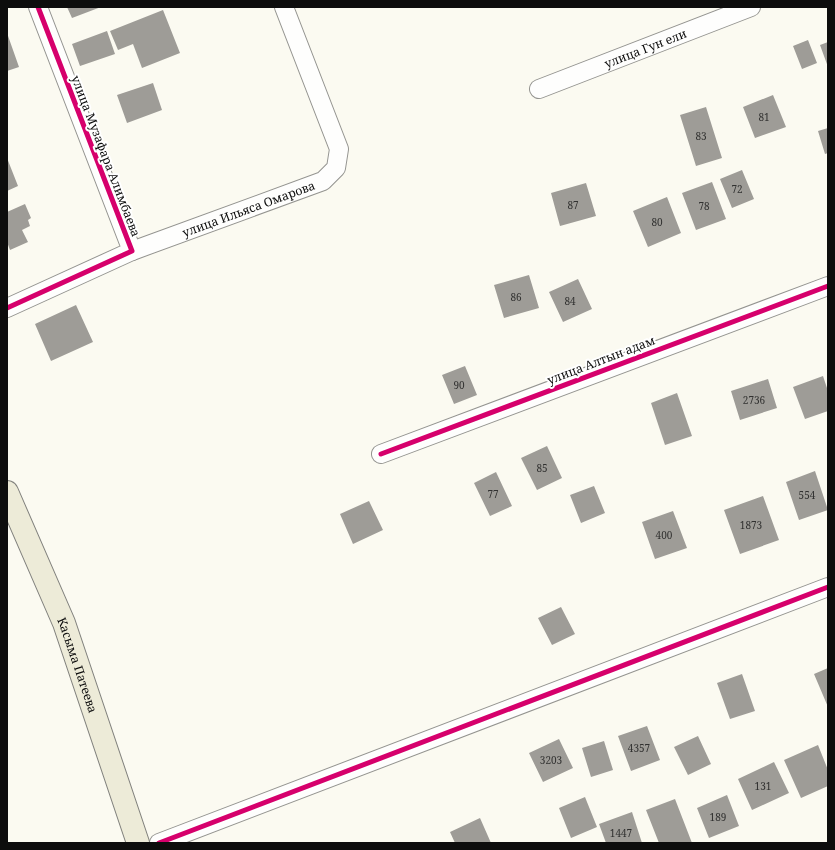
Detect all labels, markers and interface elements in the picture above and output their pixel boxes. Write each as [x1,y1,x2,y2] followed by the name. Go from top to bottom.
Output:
[602,24,689,71] street label: улица Гун ели
[67,73,145,239] street label: улица Музафара Алимбаева
[758,110,770,124] house number: 81
[695,129,707,143] house number: 83
[180,176,317,240] street label: улица Ильяса Омарова
[731,182,743,196] house number: 72
[567,198,579,212] house number: 87
[698,199,710,213] house number: 78
[651,215,663,229] house number: 80
[510,290,522,304] house number: 86
[564,294,576,308] house number: 84
[545,332,658,388] street label: улица Алтын адам
[453,378,465,392] house number: 90
[743,393,766,407] house number: 2736
[536,461,548,475] house number: 85
[487,487,499,501] house number: 77
[799,488,816,502] house number: 554
[740,518,763,532] house number: 1873
[656,528,673,542] house number: 400
[54,614,102,715] street label: Касыма Патеева
[628,741,651,755] house number: 4357
[540,753,563,767] house number: 3203
[755,779,771,793] house number: 131
[710,810,726,824] house number: 189
[610,826,633,840] house number: 1447

